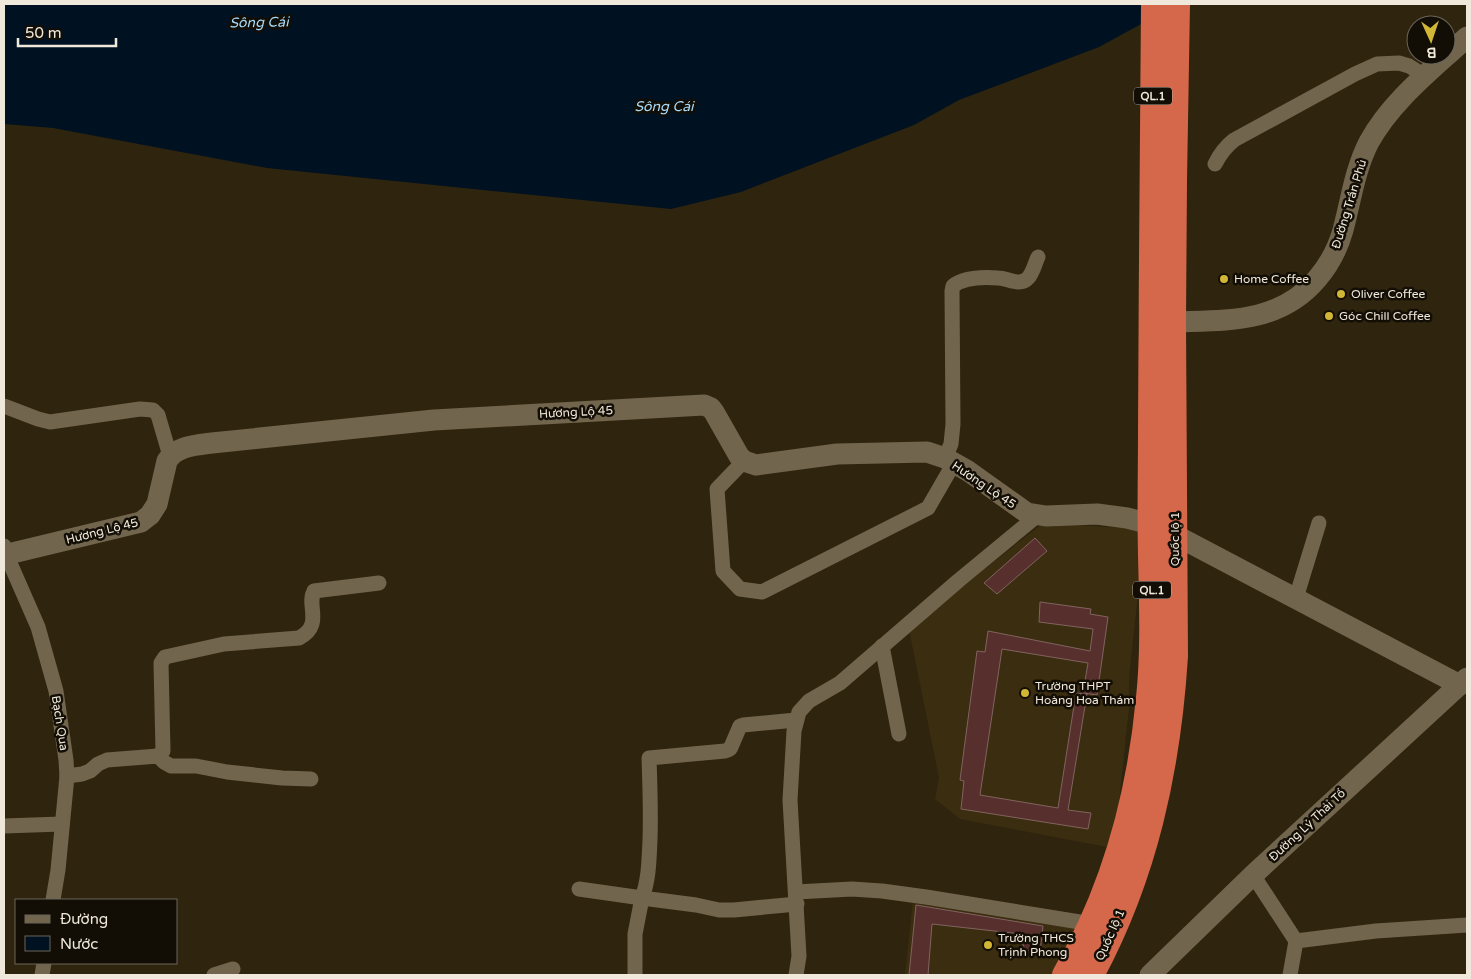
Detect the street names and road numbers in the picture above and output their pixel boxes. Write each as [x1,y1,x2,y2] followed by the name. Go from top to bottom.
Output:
[1134,88,1172,104] road number: QL.1
[1329,158,1369,250] street label: Đường Trần Phú
[539,403,613,421] street label: Hương Lộ 45
[949,458,1019,512] street label: Hương Lộ 45
[1168,512,1182,566] street label: Quốc lộ 1
[64,515,140,547] street label: Hương Lộ 45
[1133,582,1171,598] road number: QL.1
[49,694,71,752] street label: Bạch Qua
[1266,786,1348,864] street label: Đường Lý Thái Tổ
[1092,907,1128,963] street label: Quốc lộ 1

